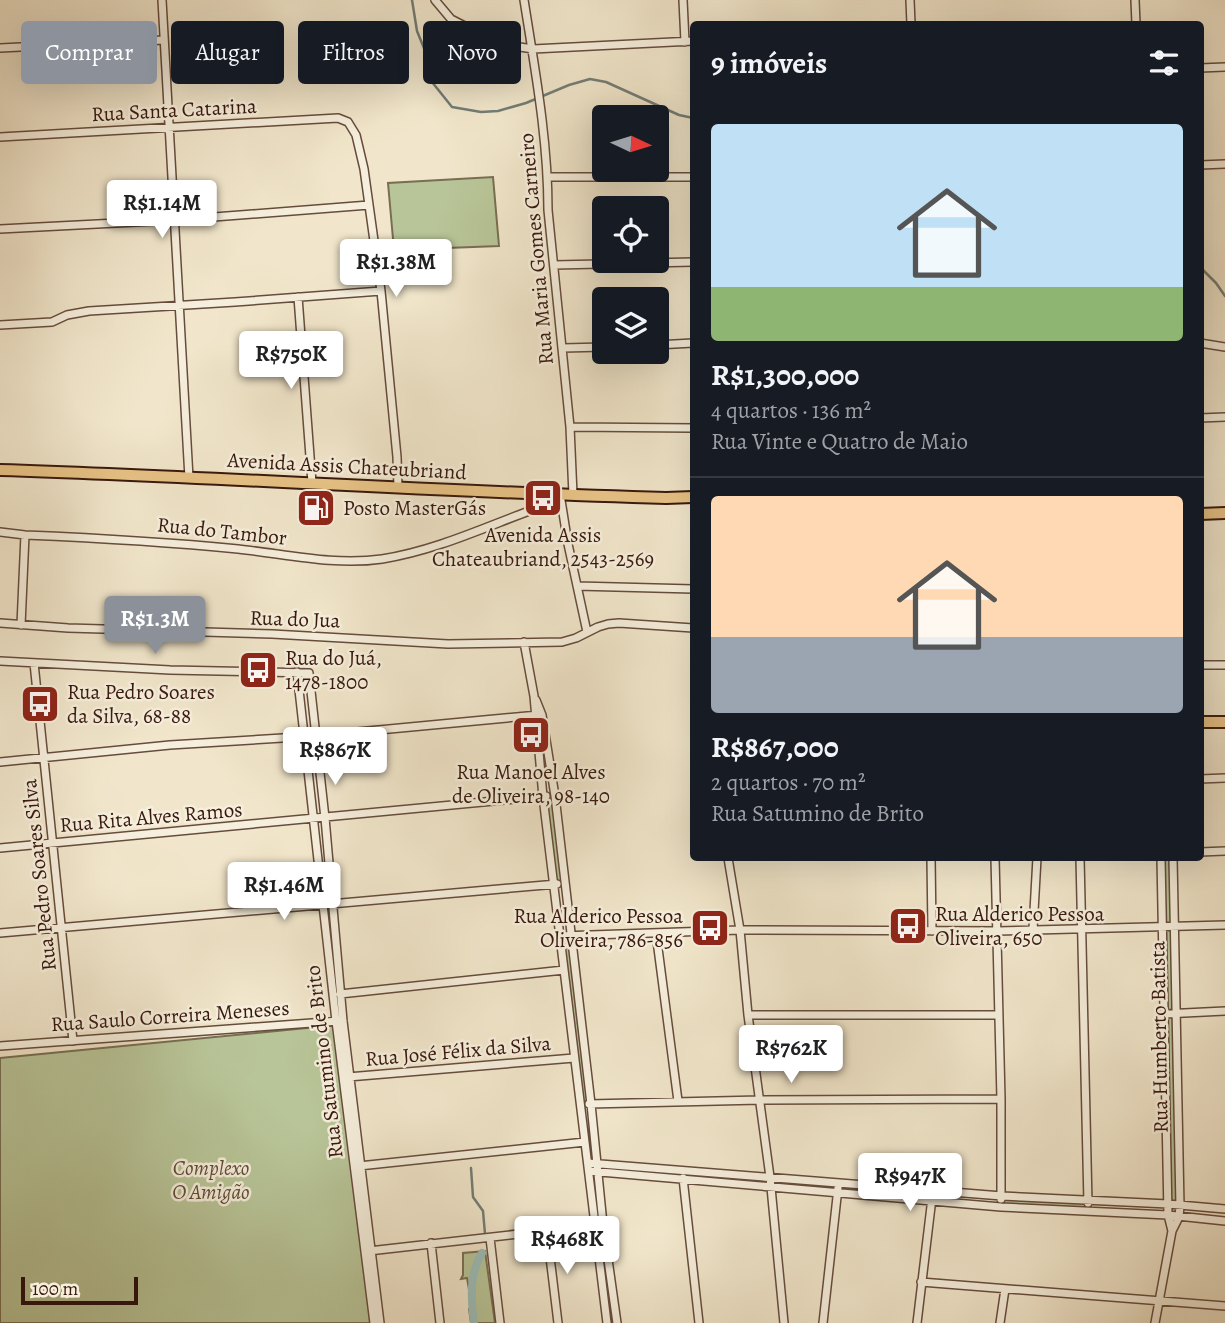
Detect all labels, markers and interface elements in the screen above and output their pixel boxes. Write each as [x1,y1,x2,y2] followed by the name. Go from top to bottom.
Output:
[21,21,157,84] chip: Comprar
[171,21,284,84] chip: Alugar
[298,21,409,84] chip: Filtros
[423,21,521,84] chip: Novo
[711,43,827,83] text: 9 imóveis
[1145,44,1183,82] icon: filters
[91,92,257,128] street label: Rua Santa Catarina
[592,105,668,182] north arrow
[592,105,669,364] map controls
[512,132,560,366] street label: Rua Maria Gomes Carneiro
[884,170,1010,296] icon: home
[97,180,227,240] pin: R$1.14M
[123,187,201,218] text: R$1.14M
[592,196,669,273] button: locate
[331,240,461,299] pin: R$1.38M
[356,246,436,277] text: R$1.38M
[592,287,669,364] button: layers
[234,332,348,391] pin: R$750K
[255,338,327,369] text: R$750K
[711,355,859,395] text: R$1,300,000
[711,395,871,426] text: 4 quartos · 136 m²
[711,426,968,457] text: Rua Vinte e Quatro de Maio
[226,446,468,486] street label: Avenida Assis Chateubriand
[522,477,564,519] bus stop icon: Avenida Assis Chateaubriand, 2543-2569
[295,487,337,529] fuel station icon: Posto MasterGás
[343,494,486,522] place label: Posto MasterGás
[156,510,288,552] street label: Rua do Tambor
[432,521,654,573] place label: Avenida Assis Chateaubriand, 2543-2569
[884,542,1010,668] icon: home
[98,596,212,656] pin: R$1.3M
[120,603,190,634] text: R$1.3M
[249,603,341,635] street label: Rua do Jua
[285,644,382,696] place label: Rua do Juá, 1478-1800
[237,649,279,691] bus stop icon: Rua do Juá, 1478-1800
[67,678,215,730] place label: Rua Pedro Soares da Silva, 68-88
[19,683,61,725] bus stop icon: Rua Pedro Soares da Silva, 68-88
[510,714,552,756] bus stop icon: Rua Manoel Alves de Oliveira, 98-140
[711,727,839,767] text: R$867,000
[278,728,392,787] pin: R$867K
[299,734,371,765] text: R$867K
[452,758,610,810] place label: Rua Manoel Alves de Oliveira, 98-140
[711,767,865,798] text: 2 quartos · 70 m²
[15,777,63,972] street label: Rua Pedro Soares Silva
[58,795,244,839] street label: Rua Rita Alves Ramos
[711,798,924,829] text: Rua Satumino de Brito
[219,862,349,922] pin: R$1.46M
[244,869,324,900] text: R$1.46M
[935,900,1105,952] place label: Rua Alderico Pessoa Oliveira, 650
[514,902,683,954] place label: Rua Alderico Pessoa Oliveira, 786-856
[887,905,929,947] bus stop icon: Rua Alderico Pessoa Oliveira, 650
[689,907,731,949] bus stop icon: Rua Alderico Pessoa Oliveira, 786-856
[1143,940,1175,1133] street label: Rua Humberto Batista
[298,964,350,1160] street label: Rua Satumino de Brito
[50,994,290,1038] street label: Rua Saulo Correira Meneses
[734,1026,848,1085] pin: R$762K
[364,1029,552,1073] street label: Rua José Félix da Silva
[755,1032,827,1063] text: R$762K
[172,1154,250,1206] park label: Complexo O Amigão
[853,1154,967,1213] pin: R$947K
[874,1160,946,1191] text: R$947K
[510,1216,624,1276] pin: R$468K
[530,1223,604,1254] text: R$468K
[21,1274,138,1306] scale bar
[32,1276,78,1302] text: 100 m

